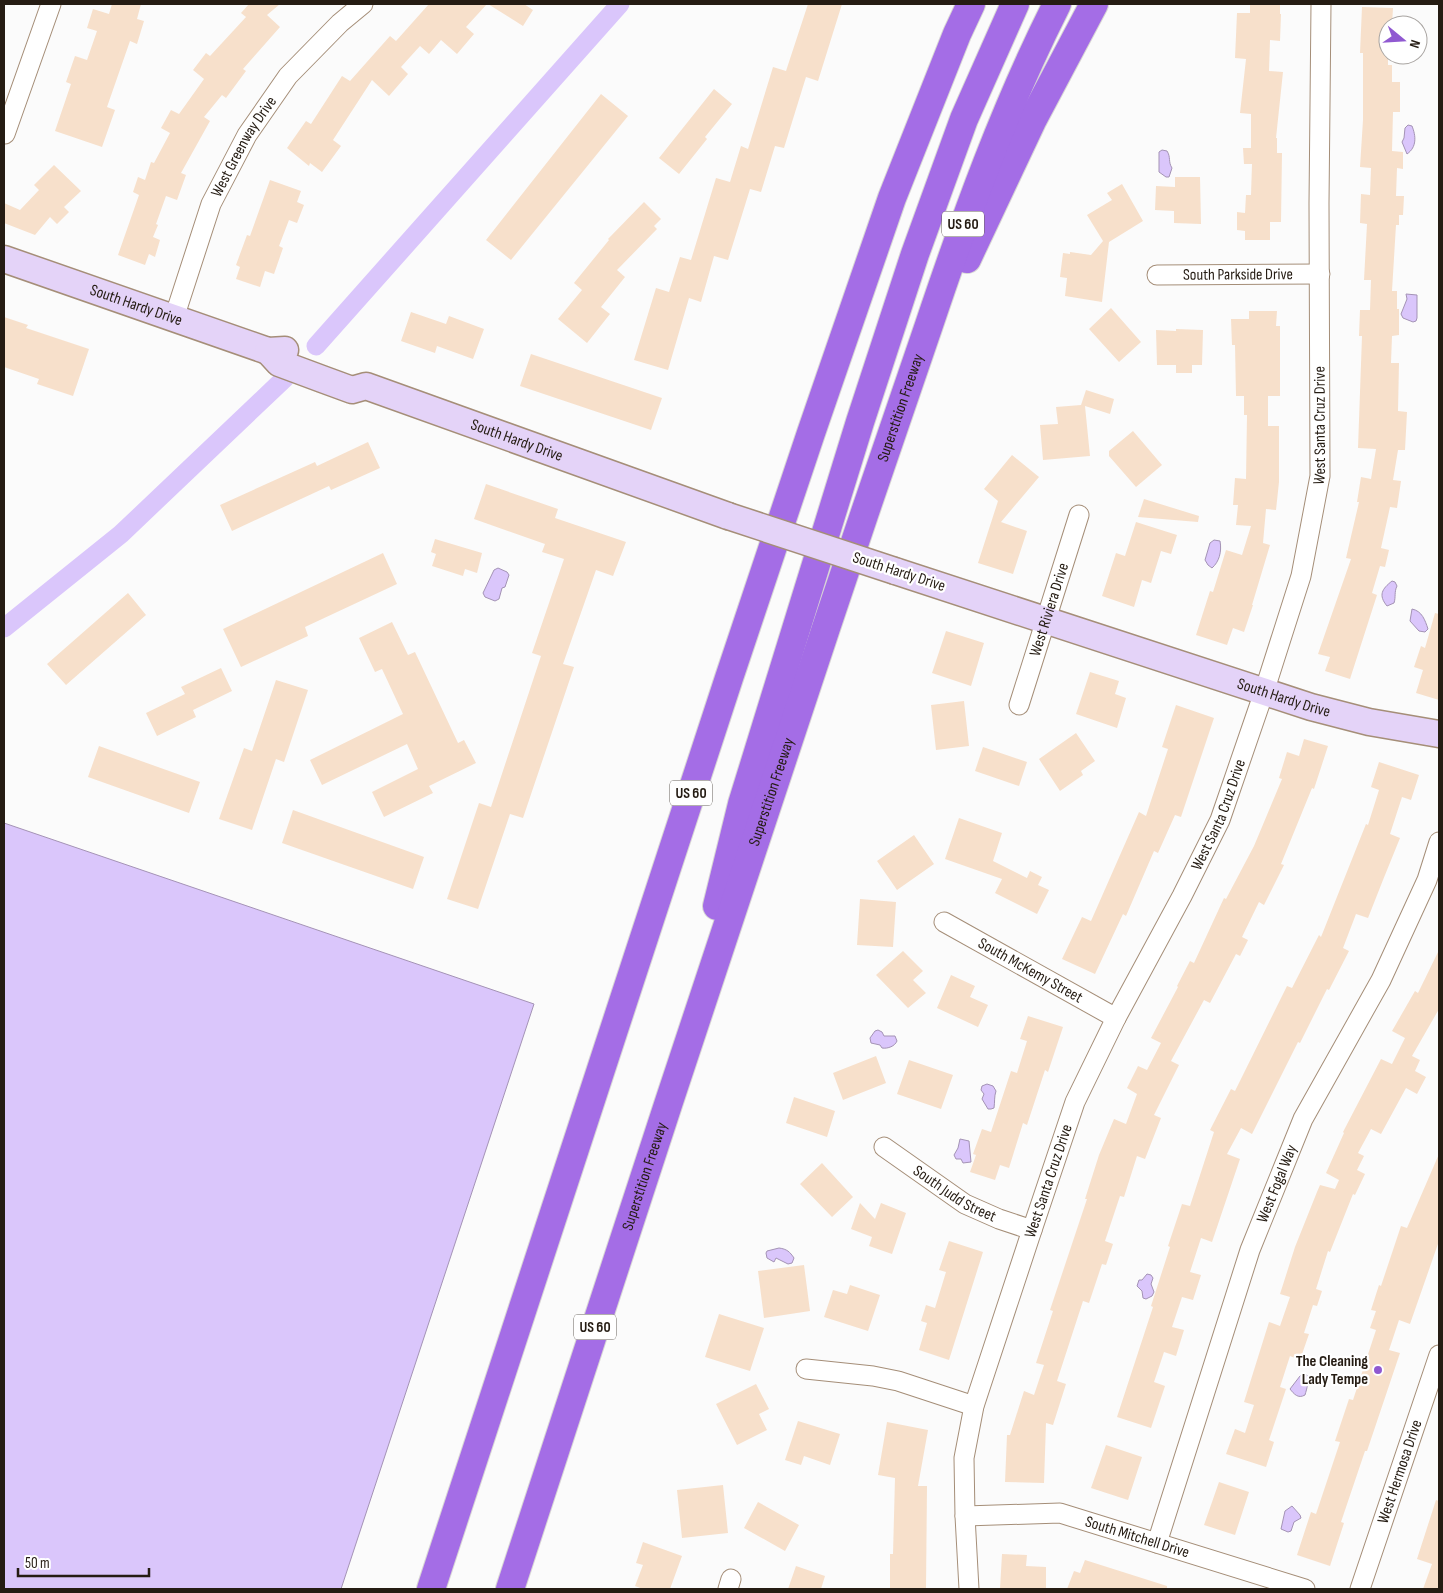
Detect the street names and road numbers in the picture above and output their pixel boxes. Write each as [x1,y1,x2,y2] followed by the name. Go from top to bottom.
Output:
[207,93,281,200] street label: West Greenway Drive
[942,212,984,236] road number: US 60
[1183,265,1293,284] street label: South Parkside Drive
[87,280,185,330] street label: South Hardy Drive
[873,351,928,464] street label: Superstition Freeway
[1309,366,1330,486] street label: West Santa Cruz Drive
[468,415,566,465] street label: South Hardy Drive
[850,548,948,596] street label: South Hardy Drive
[1025,561,1073,659] street label: West Riviera Drive
[1235,674,1332,721] street label: South Hardy Drive
[745,735,798,848] street label: Superstition Freeway
[1187,757,1250,873] street label: West Santa Cruz Drive
[670,780,712,806] road number: US 60
[975,934,1086,1007] street label: South McKemy Street
[618,1120,671,1233] street label: Superstition Freeway
[1021,1122,1076,1240] street label: West Santa Cruz Drive
[1253,1142,1301,1225] street label: West Fogal Way
[910,1161,999,1226] street label: South Judd Street
[574,1314,616,1340] road number: US 60
[1373,1417,1426,1526] street label: West Hermosa Drive
[1083,1512,1192,1562] street label: South Mitchell Drive

